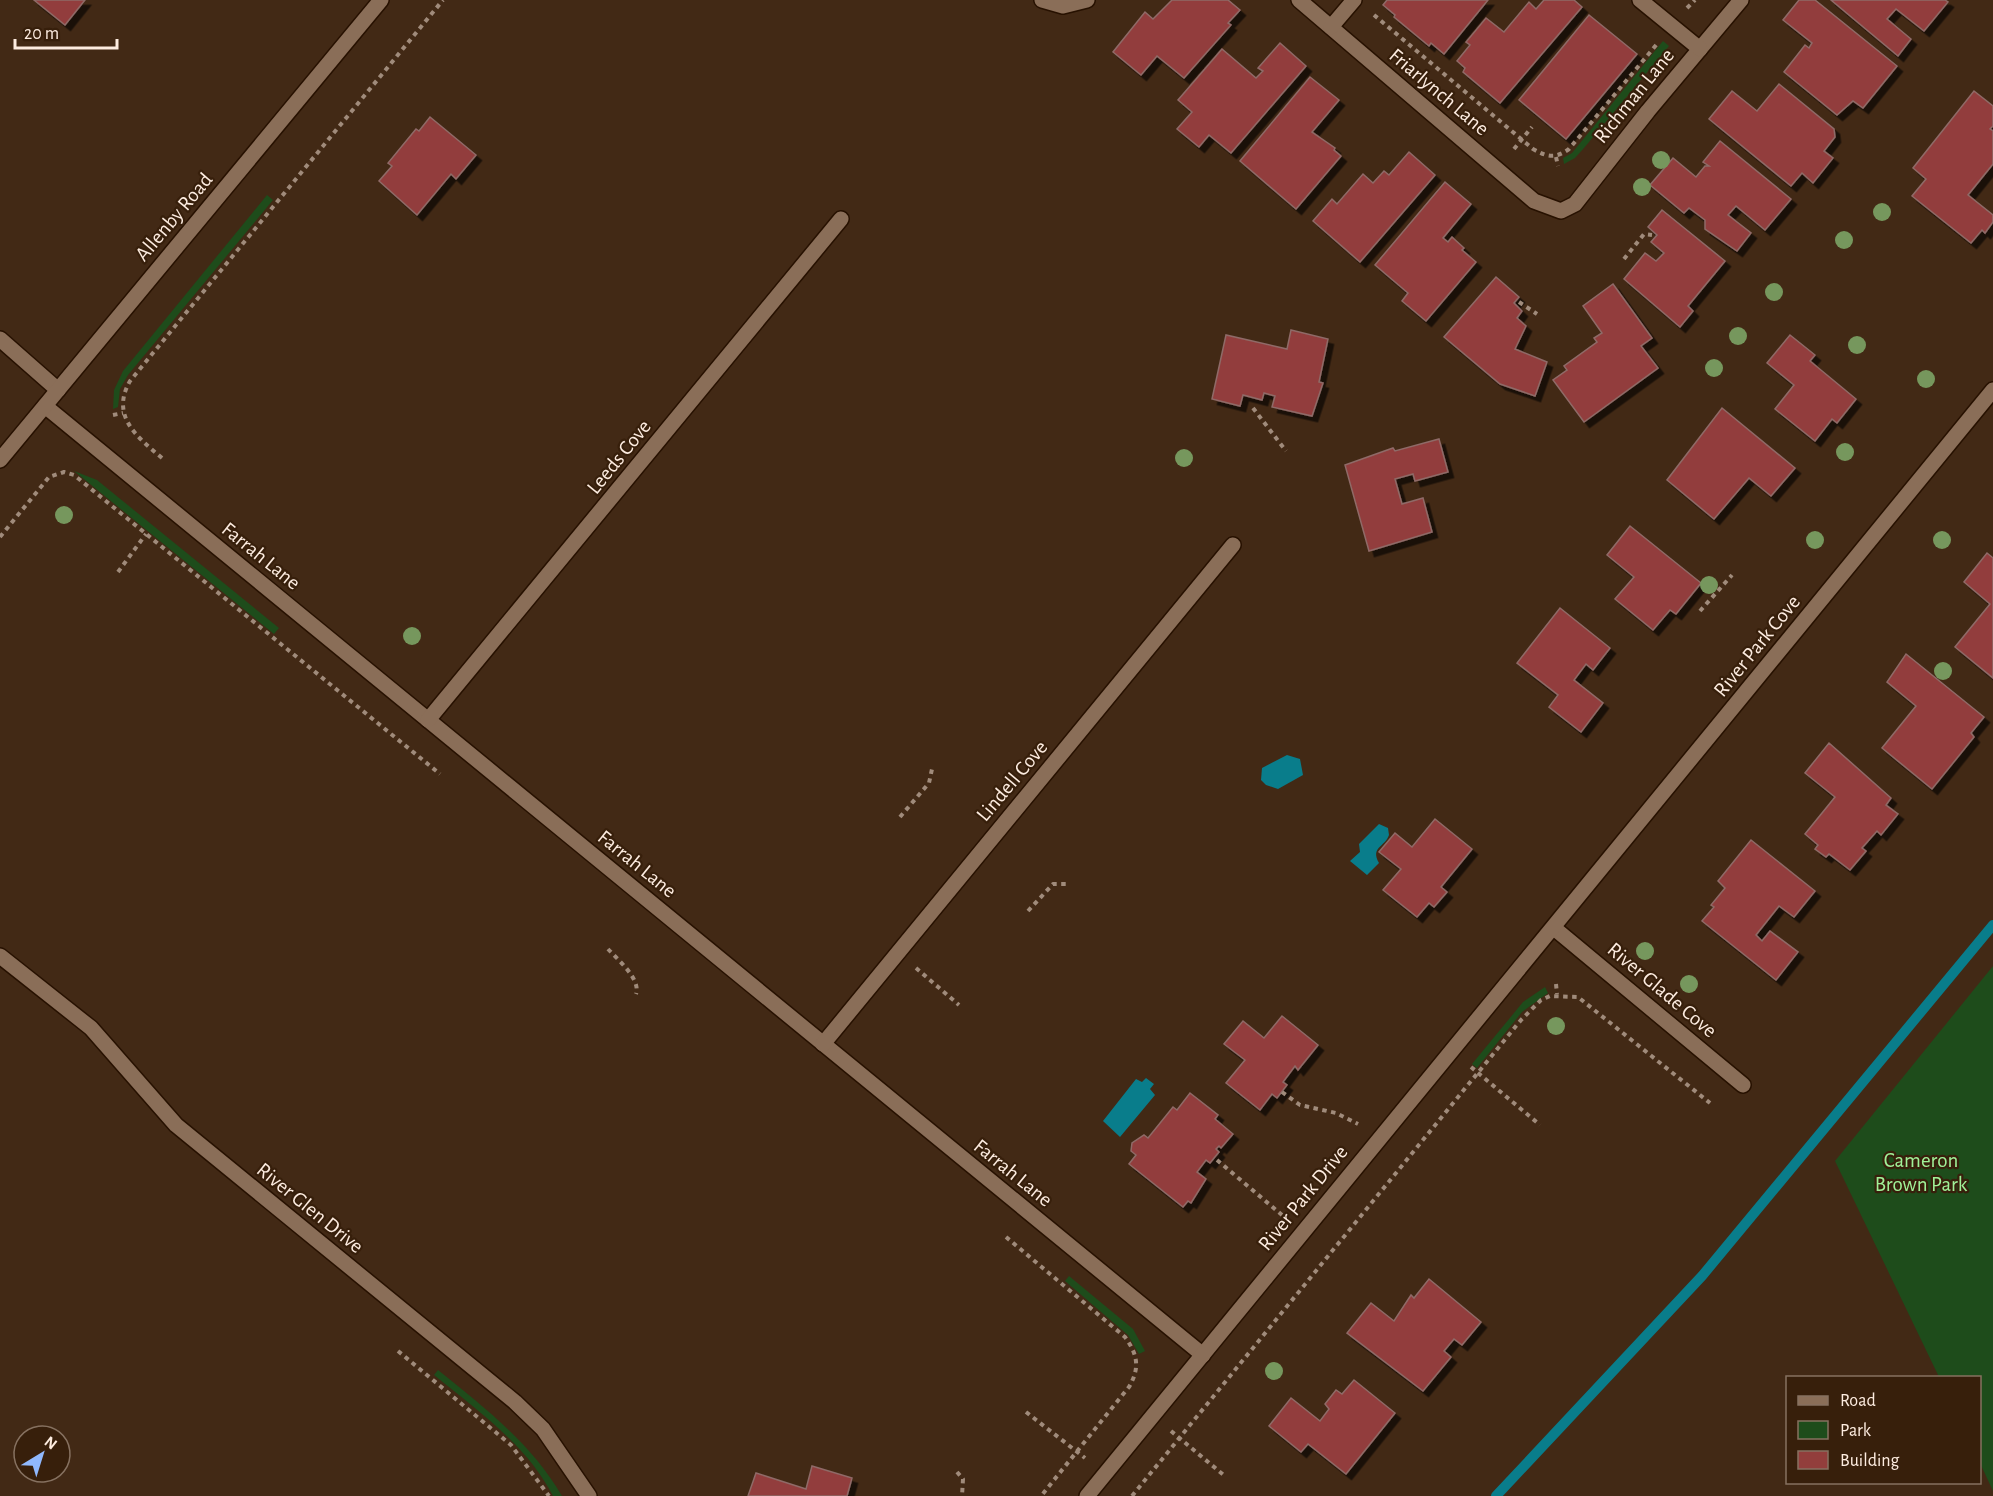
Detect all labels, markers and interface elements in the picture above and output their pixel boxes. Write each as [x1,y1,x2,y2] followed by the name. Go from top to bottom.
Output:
[15,12,117,50] scale bar
[24,25,59,43] text: 20 m
[1385,45,1493,139] street label: Friarlynch Lane
[1590,45,1678,147] street label: Richman Lane
[131,169,217,265] street label: Allenby Road
[583,416,655,498] street label: Leeds Cove
[218,518,304,594] street label: Farrah Lane
[1710,591,1804,701] street label: River Park Cove
[973,737,1051,825] street label: Lindell Cove
[594,826,680,902] street label: Farrah Lane
[1603,938,1721,1042] street label: River Glade Cove
[970,1135,1056,1211] street label: Farrah Lane
[1254,1141,1352,1255] street label: River Park Drive
[1875,1150,1968,1195] park label: Cameron Brown Park
[253,1159,367,1257] street label: River Glen Drive
[1786,1376,1981,1484] legend
[1840,1392,1876,1410] text: Road
[1840,1422,1872,1440] text: Park
[12,1424,72,1484] north arrow
[41,1433,60,1453] text: N
[1840,1452,1900,1470] text: Building

